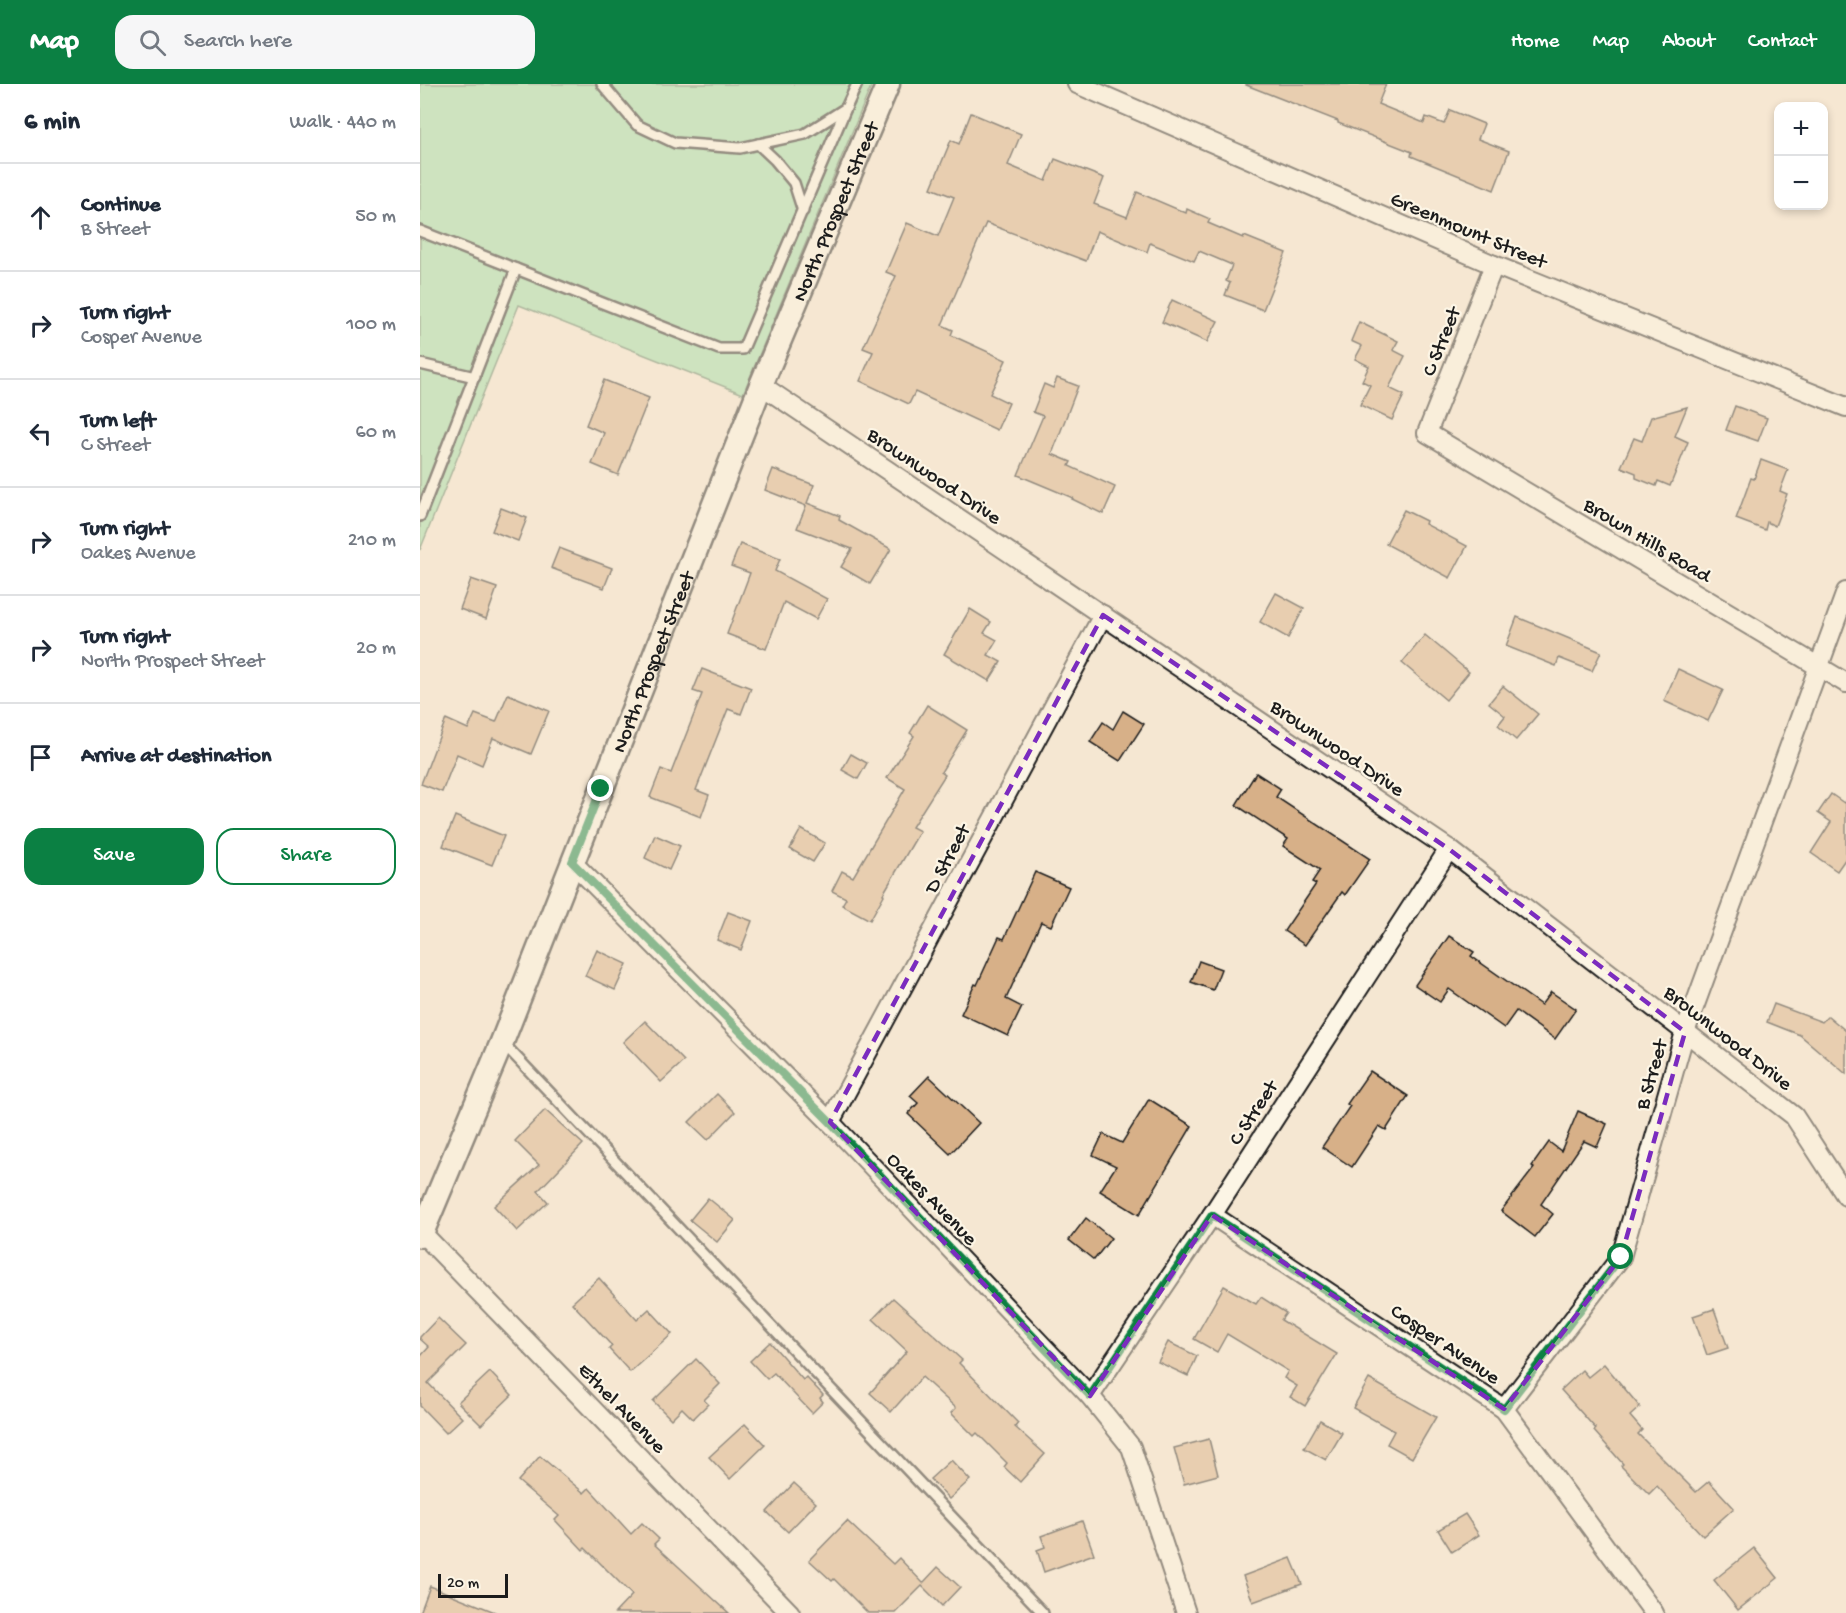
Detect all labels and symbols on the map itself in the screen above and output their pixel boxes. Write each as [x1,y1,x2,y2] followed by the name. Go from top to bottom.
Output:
[789,117,887,306] street label: North Prospect Street
[1386,188,1552,277] street label: Greenmount Street
[1418,302,1469,381] street label: C Street
[860,423,1006,533] street label: Brownwood Drive
[1577,494,1716,591] street label: Brown Hills Road
[608,566,703,757] street label: North Prospect Street
[1263,695,1409,805] street label: Brownwood Drive
[587,775,613,801] route end
[920,819,979,900] street label: D Street
[1657,981,1797,1098] street label: Brownwood Drive
[1631,1035,1676,1114] street label: B Street
[1225,1075,1286,1151] street label: C Street
[880,1148,982,1253] street label: Oakes Avenue
[1607,1243,1633,1269] route start
[1385,1300,1505,1392] street label: Cosper Avenue
[571,1359,671,1461] street label: Ethel Avenue
[438,1571,508,1598] scale bar

